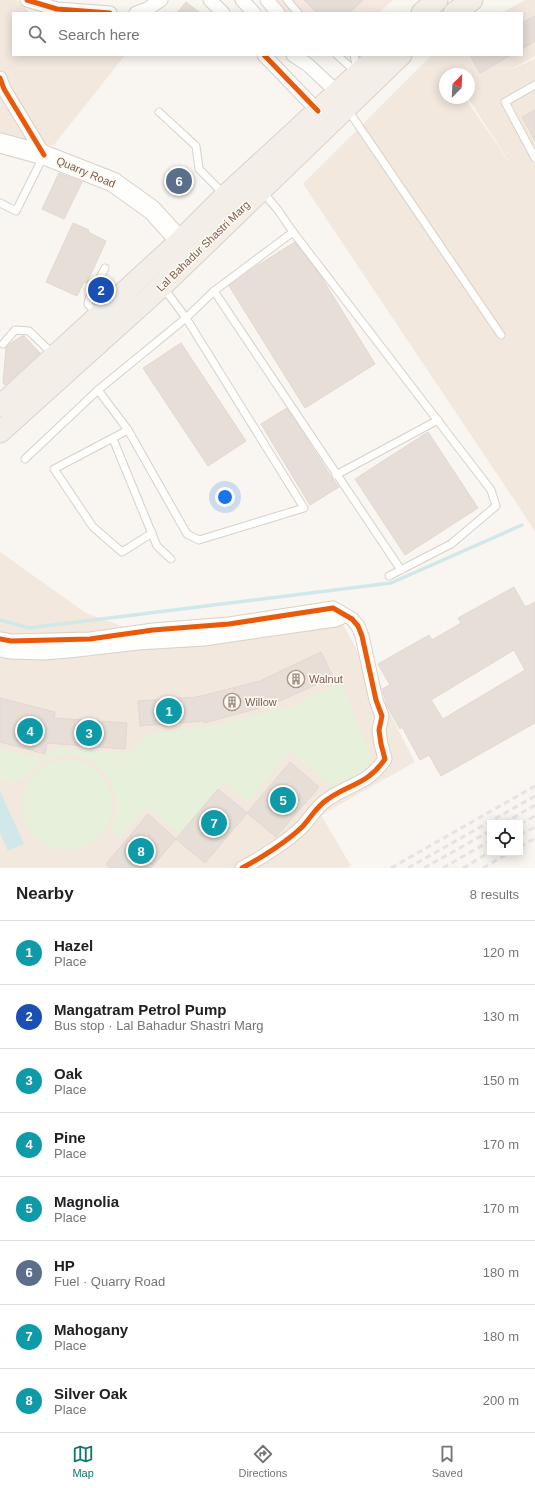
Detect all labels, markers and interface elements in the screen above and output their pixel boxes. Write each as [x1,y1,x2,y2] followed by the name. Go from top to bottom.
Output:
[12,12,523,56] search box
[26,23,48,45] icon: search
[58,26,140,43] text: Search here
[439,68,475,104] north arrow
[55,154,117,190] street label: Quarry Road
[166,166,192,196] pin: 6
[154,198,252,294] street label: Lal Bahadur Shastri Marg
[88,275,114,305] pin: 2
[215,487,235,507] your location
[286,669,306,689] building icon: Walnut
[309,673,343,685] place label: Walnut
[222,692,242,712] building icon: Willow
[156,696,182,726] pin: 1
[245,696,277,708] place label: Willow
[17,716,43,746] pin: 4
[76,718,102,748] pin: 3
[270,785,296,815] pin: 5
[201,808,227,838] pin: 7
[487,820,523,856] map controls
[487,820,523,856] button: locate
[128,836,154,866] pin: 8
[16,884,74,903] text: Nearby
[470,887,519,902] text: 8 results
[54,937,93,954] text: Hazel
[25,945,33,960] text: 1
[483,945,519,960] text: 120 m
[54,954,87,969] text: Place
[54,1001,227,1018] text: Mangatram Petrol Pump
[25,1009,33,1024] text: 2
[483,1009,519,1024] text: 130 m
[54,1018,264,1033] text: Bus stop · Lal Bahadur Shastri Marg
[54,1065,82,1082] text: Oak
[25,1073,33,1088] text: 3
[483,1073,519,1088] text: 150 m
[54,1082,87,1097] text: Place
[54,1129,86,1146] text: Pine
[25,1137,33,1152] text: 4
[483,1137,519,1152] text: 170 m
[54,1146,87,1161] text: Place
[54,1193,119,1210] text: Magnolia
[25,1201,33,1216] text: 5
[483,1201,519,1216] text: 170 m
[54,1210,87,1225] text: Place
[54,1257,75,1274] text: HP
[25,1265,33,1280] text: 6
[483,1265,519,1280] text: 180 m
[54,1274,165,1289] text: Fuel · Quarry Road
[54,1321,128,1338] text: Mahogany
[25,1329,33,1344] text: 7
[483,1329,519,1344] text: 180 m
[54,1338,87,1353] text: Place
[54,1385,127,1402] text: Silver Oak
[25,1393,33,1408] text: 8
[483,1393,519,1408] text: 200 m
[54,1402,87,1417] text: Place
[72,1443,94,1479] tab: Map
[238,1443,287,1479] tab: Directions
[432,1443,463,1479] tab: Saved

